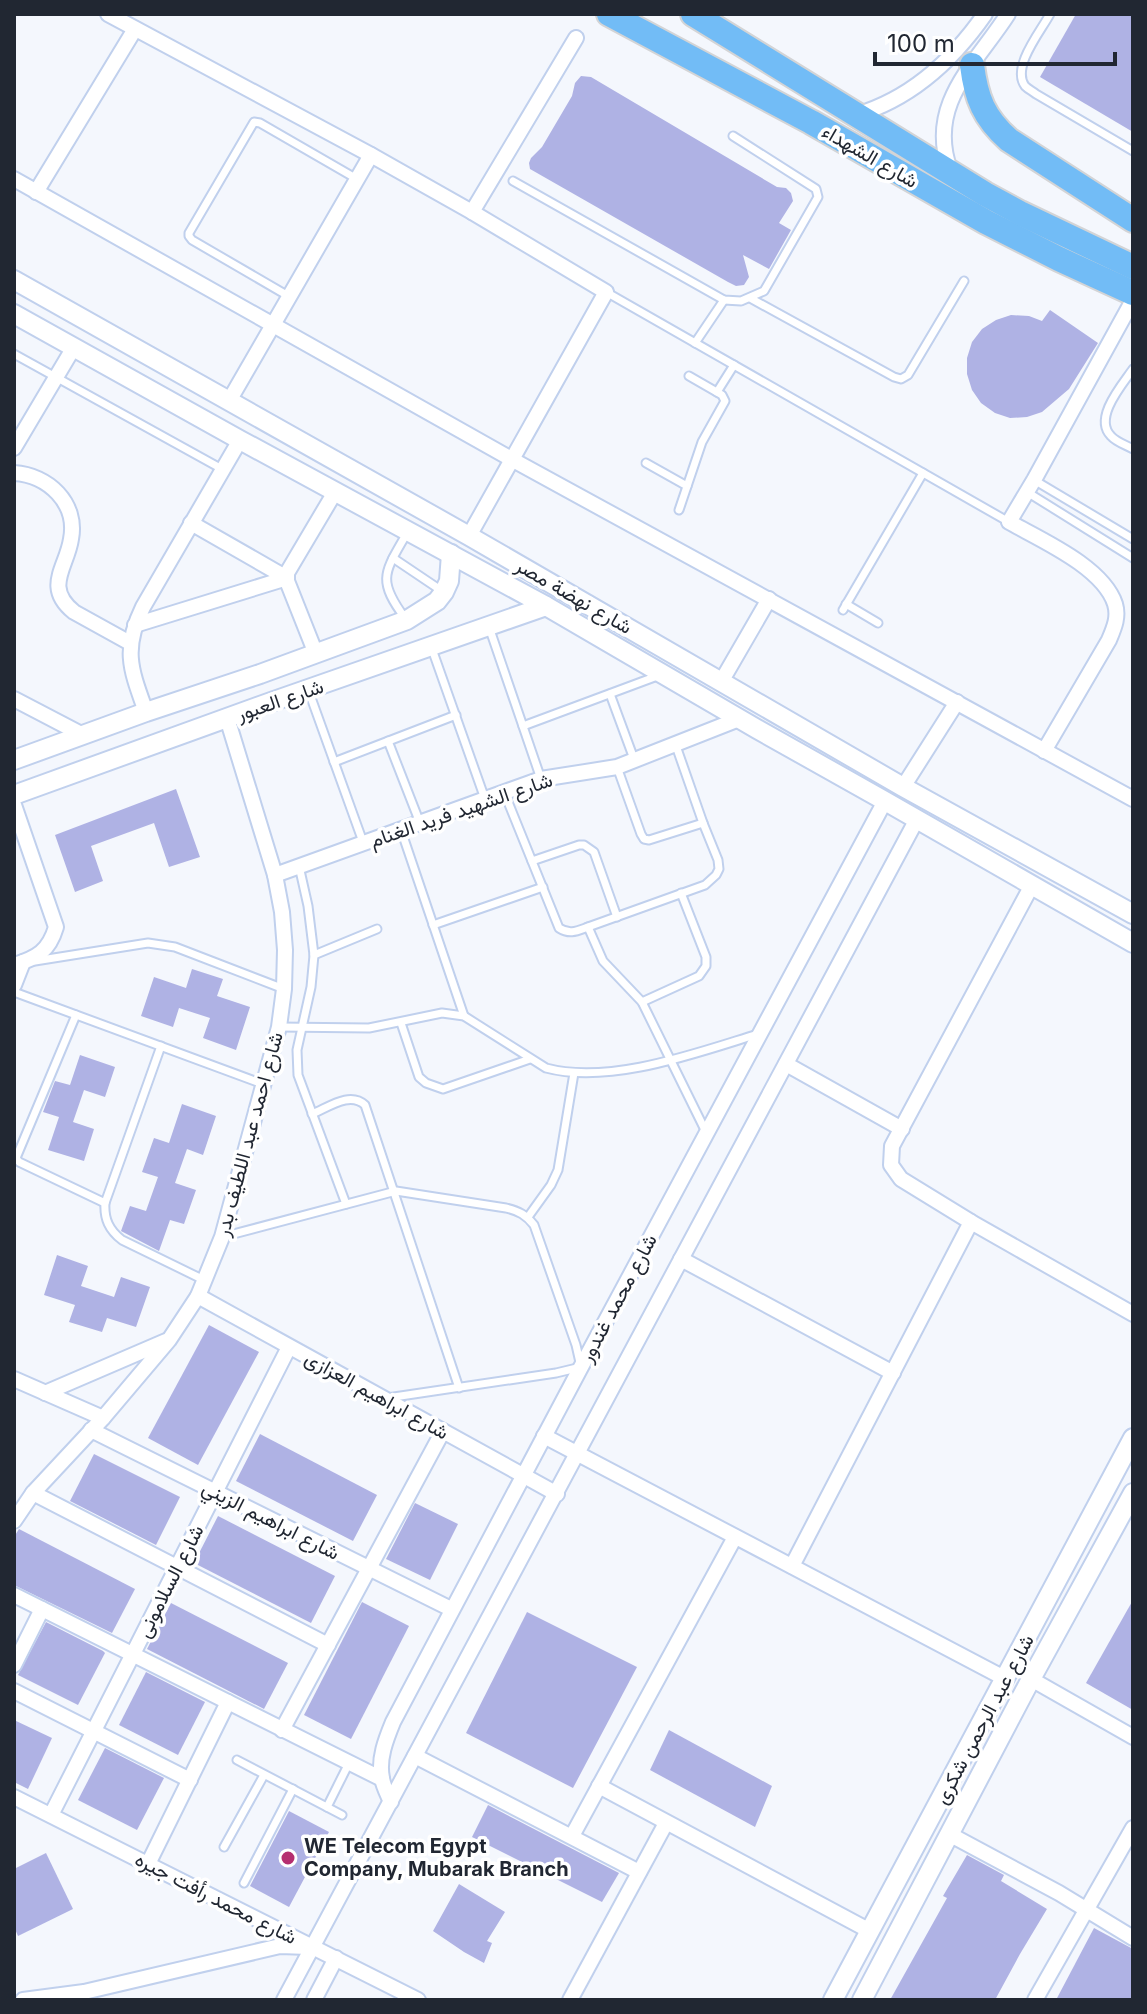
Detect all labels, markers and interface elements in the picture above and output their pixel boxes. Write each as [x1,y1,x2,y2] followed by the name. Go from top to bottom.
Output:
[875,16,1115,66] scale bar
[887,29,955,58] text: 100 m
[817,119,922,195] street label: شارع الشهداء
[510,553,636,641] street label: شارع نهضة مصر
[232,674,327,728] street label: شارع العبور
[366,767,556,854] street label: شارع الشهيد فريد الغنام
[210,1029,290,1240] street label: شارع احمد عبد اللطيف بدر
[574,1230,664,1368] street label: شارع محمد غندور
[300,1346,453,1446] street label: شارع ابراهيم العزازى
[196,1475,344,1569] street label: شارع ابراهيم الزيني
[131,1521,210,1642] street label: شارع السلامونى
[929,1630,1041,1809] street label: شارع عبد الرحمن شكرى
[304,1834,569,1881] place label: WE Telecom Egypt Company, Mubarak Branch
[130,1847,301,1951] street label: شارع محمد رأفت جيره
[279,1849,297,1867] marker: WE Telecom Egypt Company, Mubarak Branch

